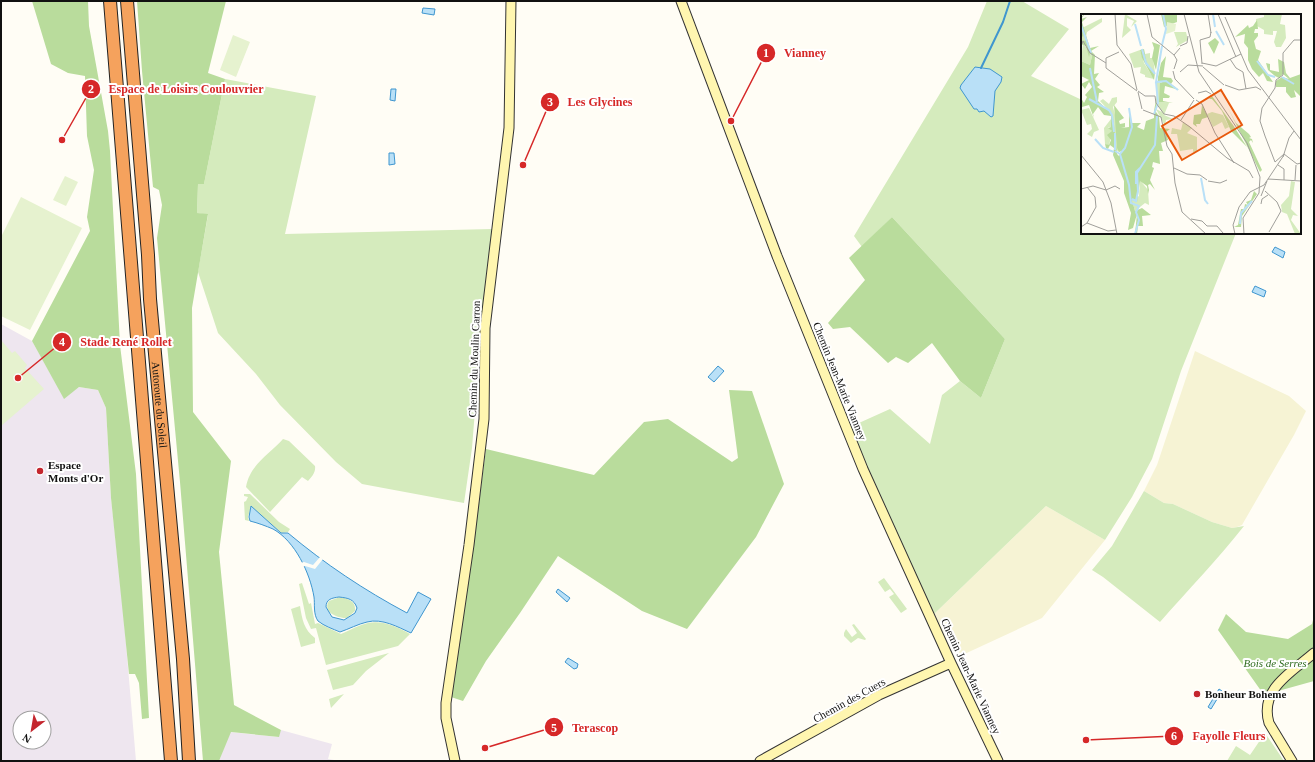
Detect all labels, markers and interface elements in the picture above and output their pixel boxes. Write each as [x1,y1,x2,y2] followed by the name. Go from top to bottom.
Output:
[1081,14,1301,234] inset map
[756,41,834,65] callout: Vianney
[763,46,769,60] text: 1
[784,46,826,60] text: Vianney
[81,77,272,101] callout: Espace de Loisirs Coulouvrier
[88,82,94,96] text: 2
[109,82,264,96] text: Espace de Loisirs Coulouvrier
[540,90,641,114] callout: Les Glycines
[547,95,553,109] text: 3
[568,95,633,109] text: Les Glycines
[466,300,482,418] street label: Chemin du Moulin Carron
[811,320,869,442] street label: Chemin Jean-Marie Vianney
[52,330,179,354] callout: Stade René Rollet
[59,335,65,349] text: 4
[80,335,172,349] text: Stade René Rollet
[150,361,170,448] street label: Autoroute du Soleil
[48,459,103,484] place label: Espace Monts d'Or
[35,466,45,476] marker: Espace Monts d'Or
[939,616,1003,736] street label: Chemin Jean-Marie Vianney
[1243,657,1307,669] park label: Bois de Serres
[811,675,887,725] street label: Chemin des Cuers
[1205,688,1287,700] place label: Bonheur Boheme
[1192,689,1202,699] marker: Bonheur Boheme
[12,710,52,750] north arrow
[544,715,626,739] callout: Terascop
[551,721,557,735] text: 5
[572,721,618,735] text: Terascop
[1164,724,1273,748] callout: Fayolle Fleurs
[1171,729,1177,743] text: 6
[1193,729,1266,743] text: Fayolle Fleurs
[20,731,33,746] text: N

